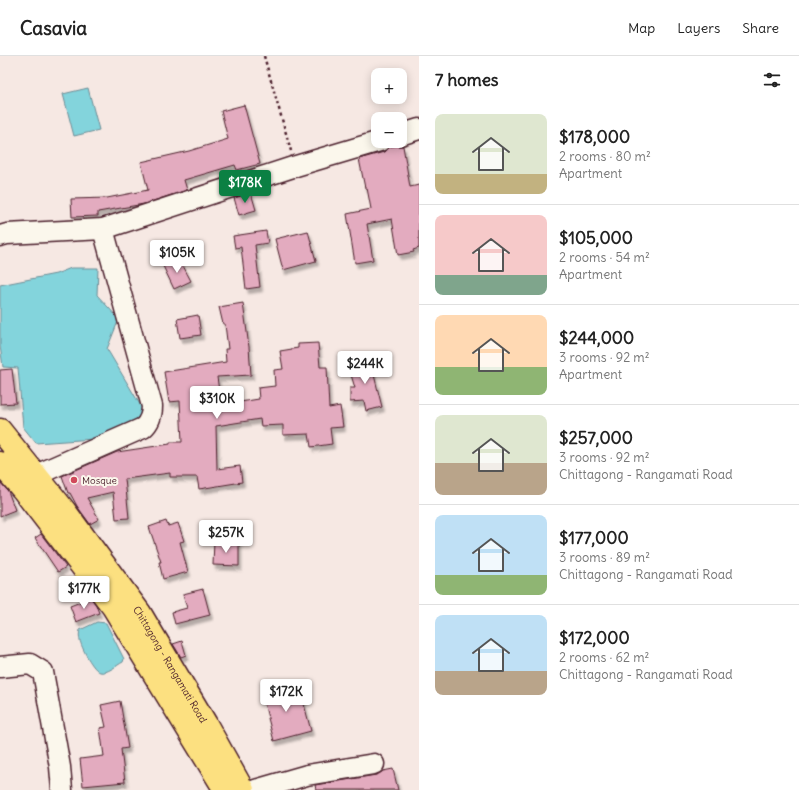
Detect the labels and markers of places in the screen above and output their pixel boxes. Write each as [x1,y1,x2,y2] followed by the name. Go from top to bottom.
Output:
[217,170,273,204] pin: $178K
[149,240,205,274] pin: $105K
[337,351,393,385] pin: $244K
[189,386,245,420] pin: $310K
[82,474,117,487] place label: Mosque
[69,475,79,485] marker: Mosque
[198,520,254,554] pin: $257K
[56,576,112,610] pin: $177K
[258,679,314,713] pin: $172K

